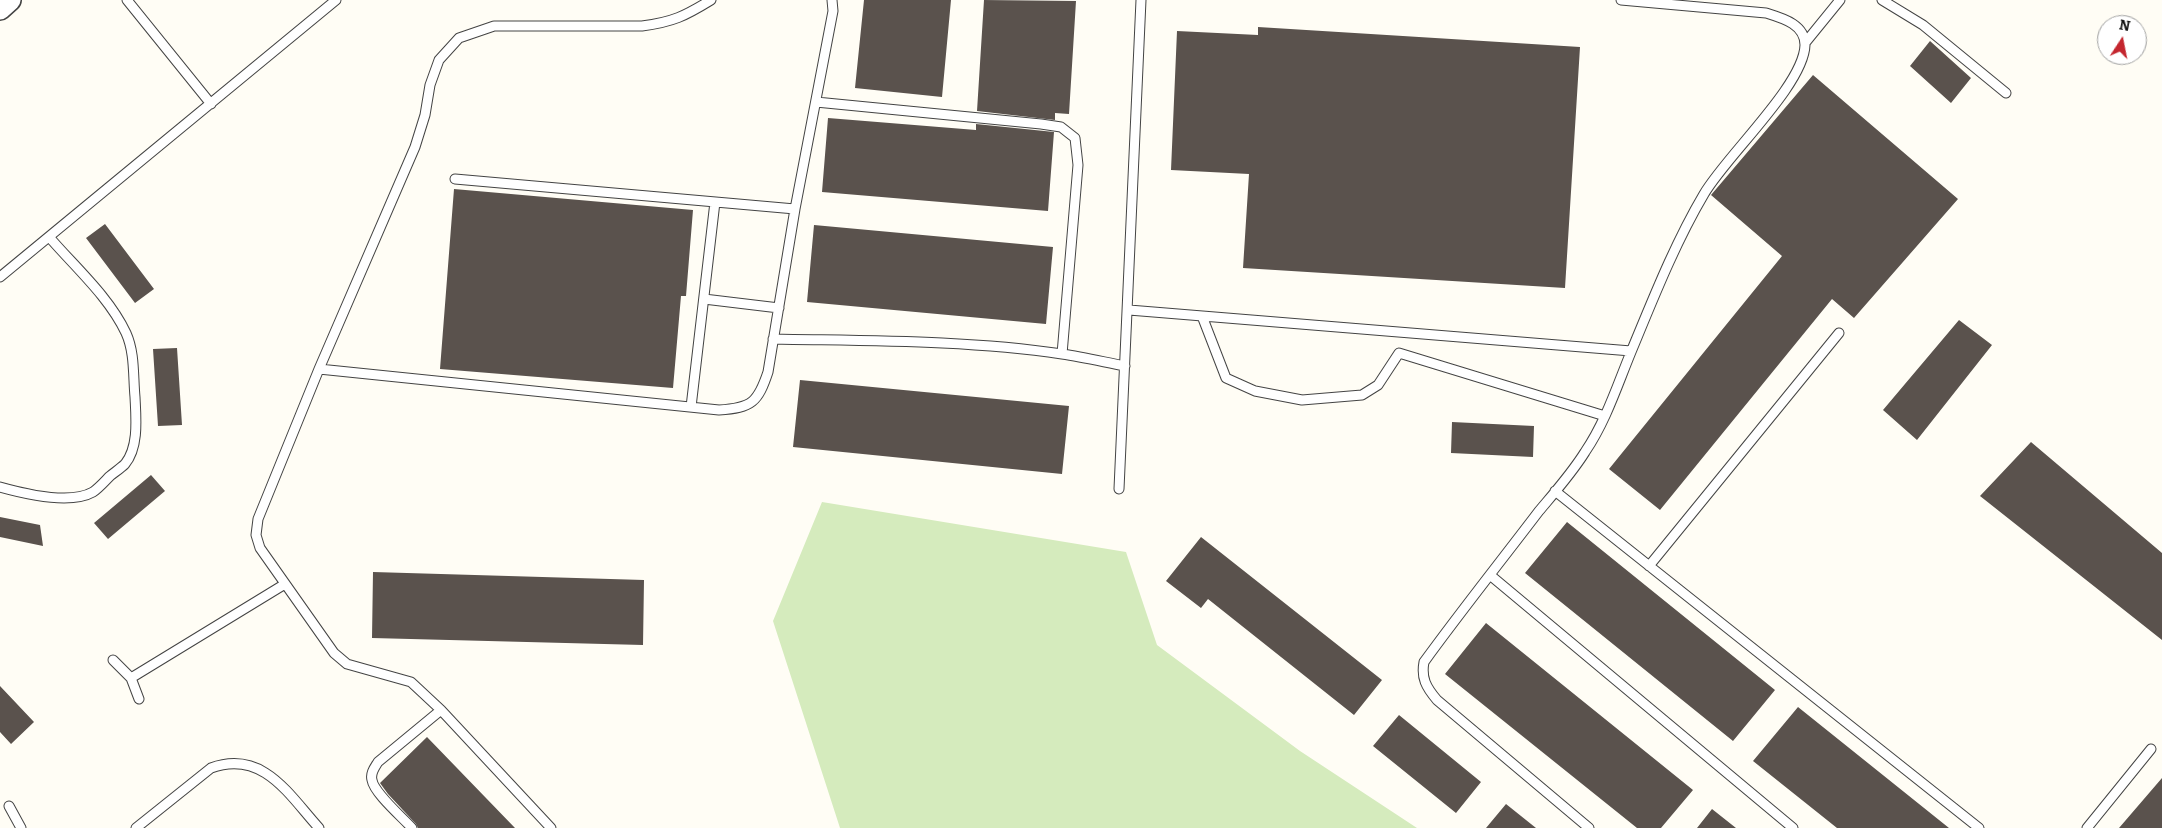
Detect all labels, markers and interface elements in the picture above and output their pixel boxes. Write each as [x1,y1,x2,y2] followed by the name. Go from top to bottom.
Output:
[2097,15,2147,65] north arrow
[2118,16,2132,35] text: N

